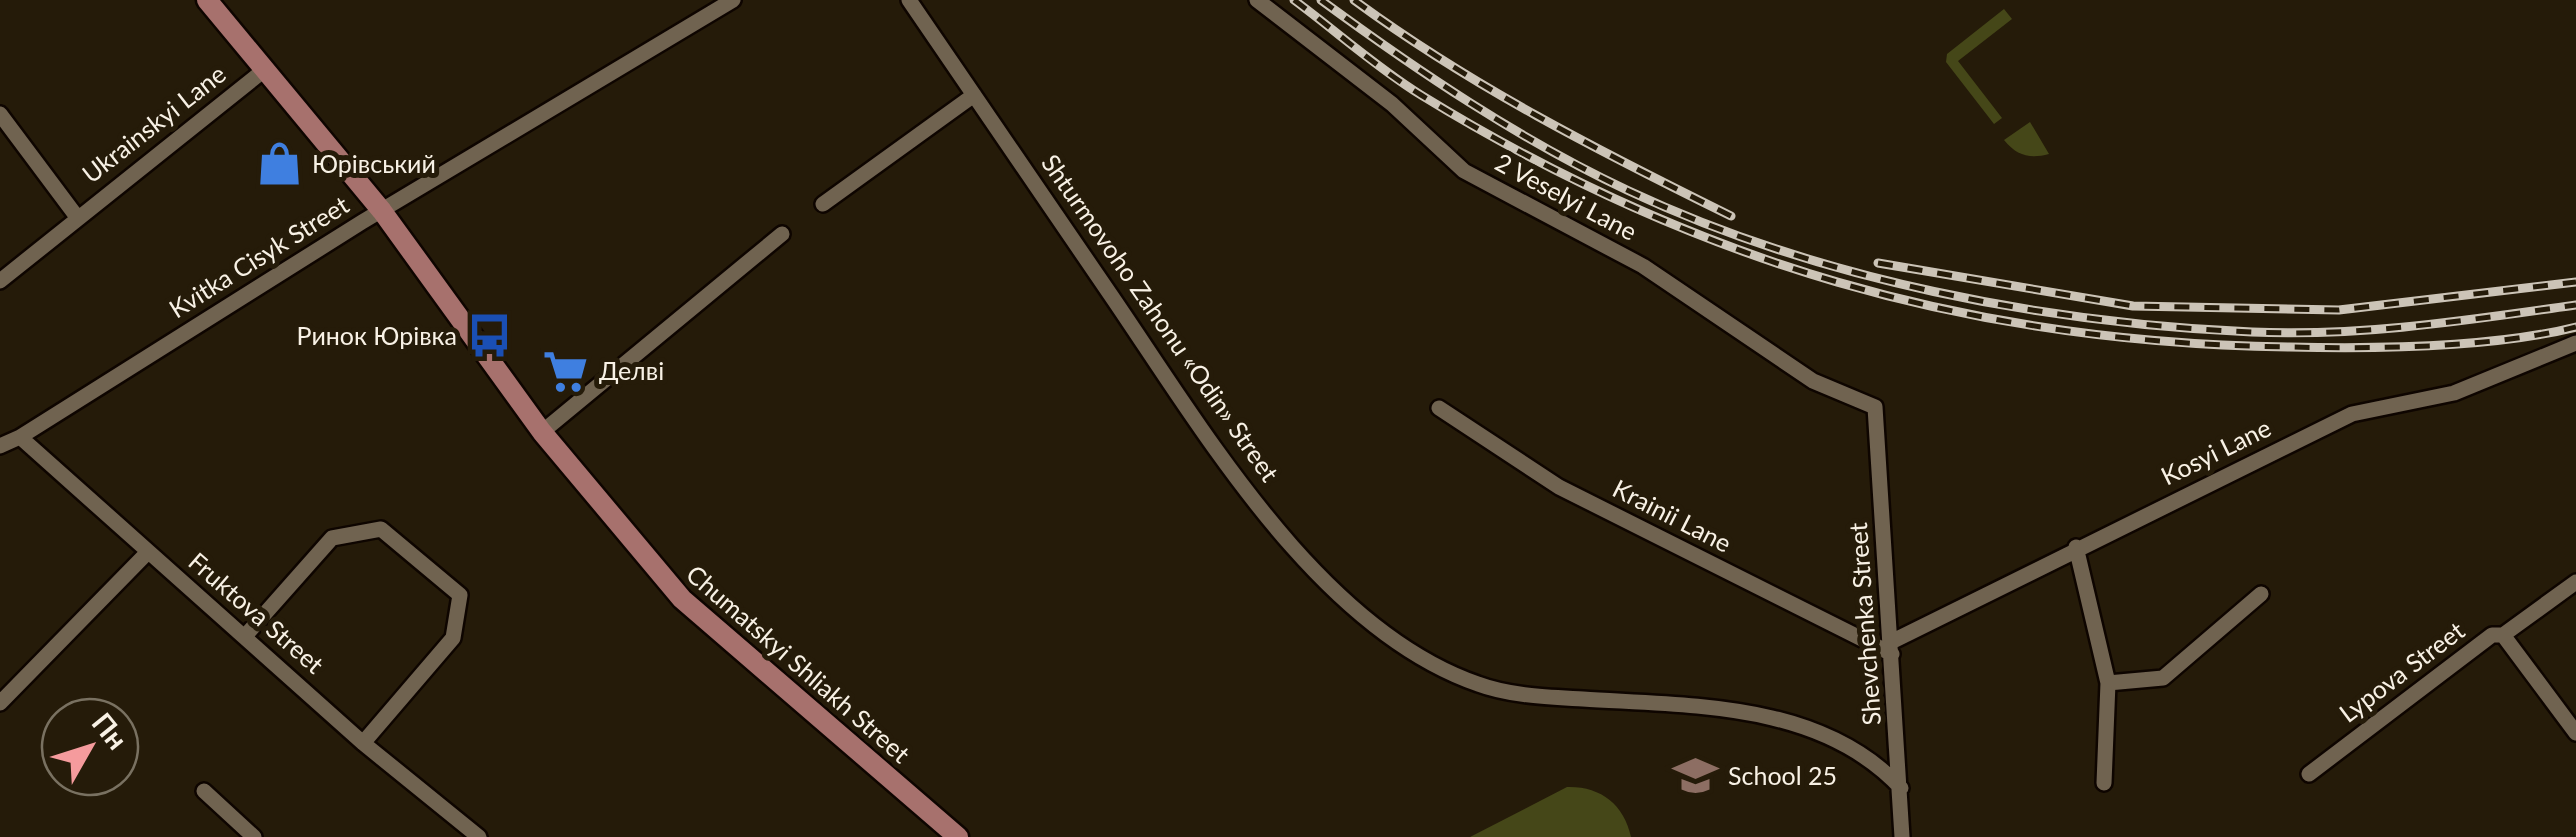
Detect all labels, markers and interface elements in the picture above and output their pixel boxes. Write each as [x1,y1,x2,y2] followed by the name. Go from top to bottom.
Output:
[76,58,231,188] street label: Ukrainskyi Lane
[255,140,303,188] shop icon: Юрівський
[1491,146,1642,246] street label: 2 Veselyi Lane
[312,148,436,178] place label: Юрівський
[1036,148,1286,487] street label: Shturmovoho Zahonu «Odin» Street
[163,189,354,323] street label: Kvitka Cisyk Street
[466,312,514,360] bus stop icon: Ринок Юрівка
[297,320,457,350] place label: Ринок Юрівка
[542,347,590,395] supermarket icon: Делві
[599,355,664,385] place label: Делві
[2156,412,2275,490] street label: Kosyi Lane
[1608,473,1737,558] street label: Krainii Lane
[1842,522,1886,726] street label: Shevchenka Street
[183,546,330,679] street label: Fruktova Street
[681,558,916,768] street label: Chumatskyi Shliakh Street
[2333,615,2470,728] street label: Lypova Street
[40,697,140,797] north arrow
[85,706,135,756] text: Пн
[1671,752,1719,800] school or university icon: School 25
[1728,760,1837,790] place label: School 25

